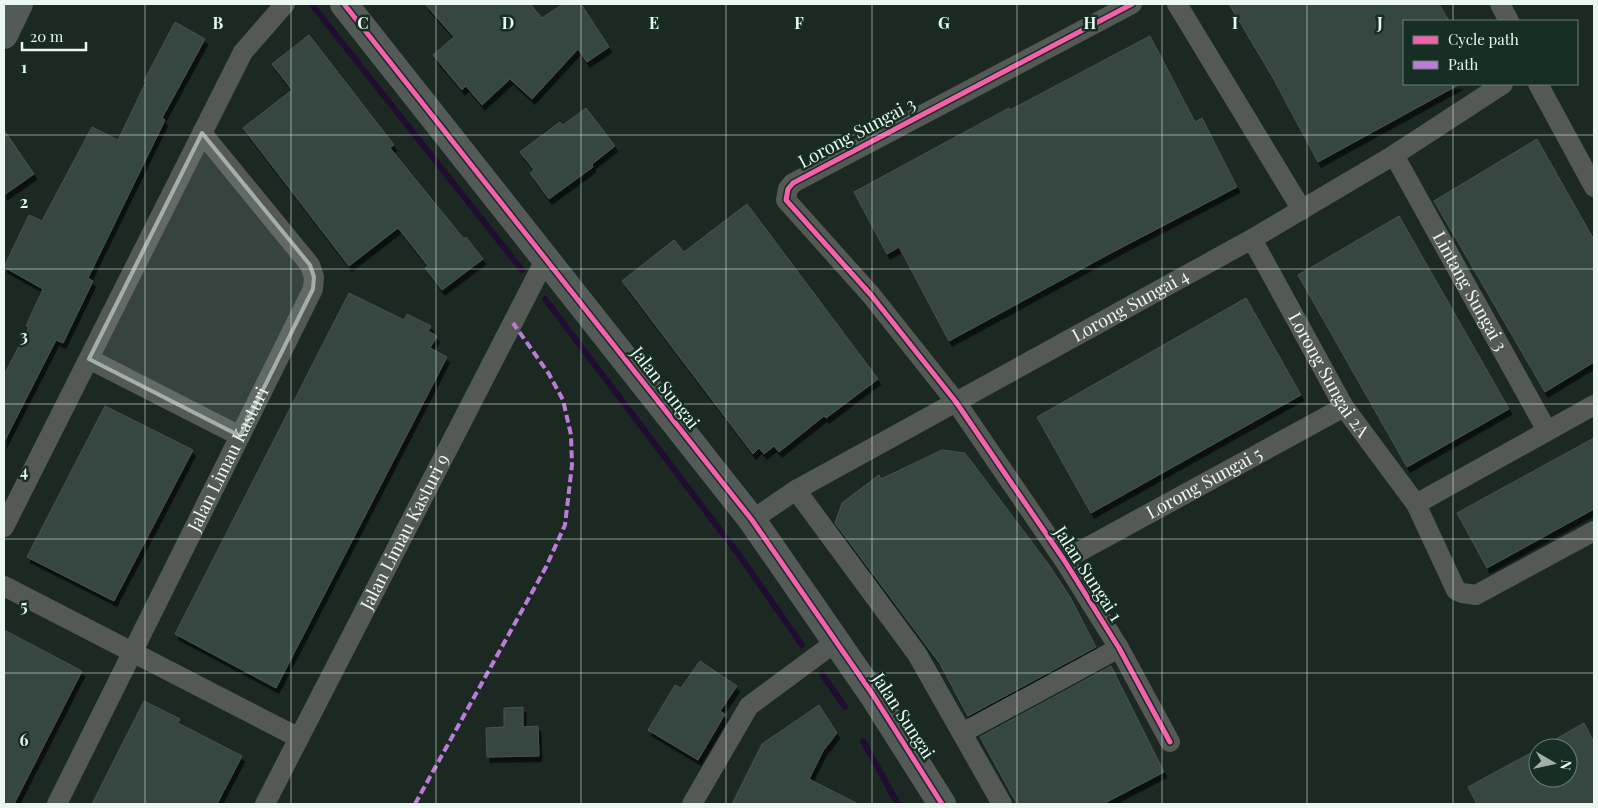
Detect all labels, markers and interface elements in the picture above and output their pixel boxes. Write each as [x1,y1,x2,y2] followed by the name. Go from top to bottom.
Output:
[213,12,224,33] text: B
[357,12,369,33] text: C
[502,12,514,33] text: D
[649,12,659,33] text: E
[794,12,804,33] text: F
[938,12,950,33] text: G
[1084,12,1097,33] text: H
[1232,12,1238,33] text: I
[1376,12,1383,33] text: J
[22,20,86,52] scale bar
[1403,20,1578,85] legend
[30,26,64,46] text: 20 m
[1448,29,1519,49] text: Cycle path
[1448,54,1478,74] text: Path
[21,56,27,77] text: 1
[794,91,919,173] street label: Lorong Sungai 3
[20,191,28,212] text: 2
[1428,227,1513,355] street label: Lintang Sungai 3
[1067,263,1193,347] street label: Lorong Sungai 4
[1283,308,1376,442] street label: Lorong Sungai 2A
[20,325,28,346] text: 3
[626,341,705,433] street label: Jalan Sungai
[181,382,274,536] street label: Jalan Limau Kasturi
[1142,441,1266,524] street label: Lorong Sungai 5
[354,449,454,614] street label: Jalan Limau Kasturi 9
[20,460,28,481] text: 4
[1048,520,1129,626] street label: Jalan Sungai 1
[20,595,28,616] text: 5
[867,667,941,763] street label: Jalan Sungai
[20,729,29,750] text: 6
[1528,738,1578,788] north arrow
[1556,759,1577,772] text: N

